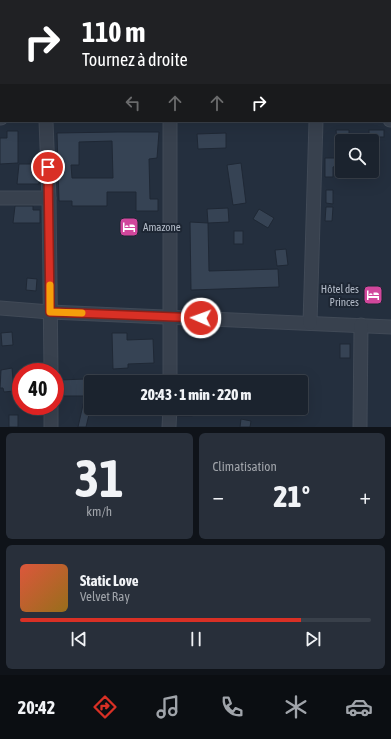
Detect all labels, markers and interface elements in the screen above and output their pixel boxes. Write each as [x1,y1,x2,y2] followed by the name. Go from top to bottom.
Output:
[16,16,68,68] icon: right
[82,16,145,48] text: 110 m
[82,49,188,70] text: Tournez à droite
[122,92,144,114] icon: left
[164,92,186,114] icon: ahead
[206,92,228,114] icon: ahead
[248,92,270,114] icon: right
[335,134,379,178] map controls
[335,134,379,178] button: search
[31,150,65,184] pin
[37,156,59,178] icon: arrive
[118,216,140,238] hotel icon: Amazone
[143,221,181,233] place label: Amazone
[321,283,359,308] place label: Hôtel des Princes
[362,284,384,306] hotel icon: Hôtel des Princes
[180,297,222,339] position arrow
[12,363,64,415] speed limit sign: 40
[141,386,251,403] text: 20:43 · 1 min · 220 m
[75,448,124,508] text: 31
[213,459,277,474] text: Climatisation
[274,479,310,513] text: 21°
[213,483,224,509] text: −
[360,483,371,509] text: +
[86,504,112,519] text: km/h
[80,572,139,589] text: Static Love
[80,589,130,604] text: Velvet Ray
[68,628,90,650] icon: previous
[185,628,207,650] icon: pause
[302,628,324,650] icon: next
[91,693,119,721] icon: directions
[154,693,182,721] icon: music
[218,693,246,721] icon: phone
[282,693,310,721] icon: climate
[345,693,373,721] icon: car
[18,697,55,718] text: 20:42

